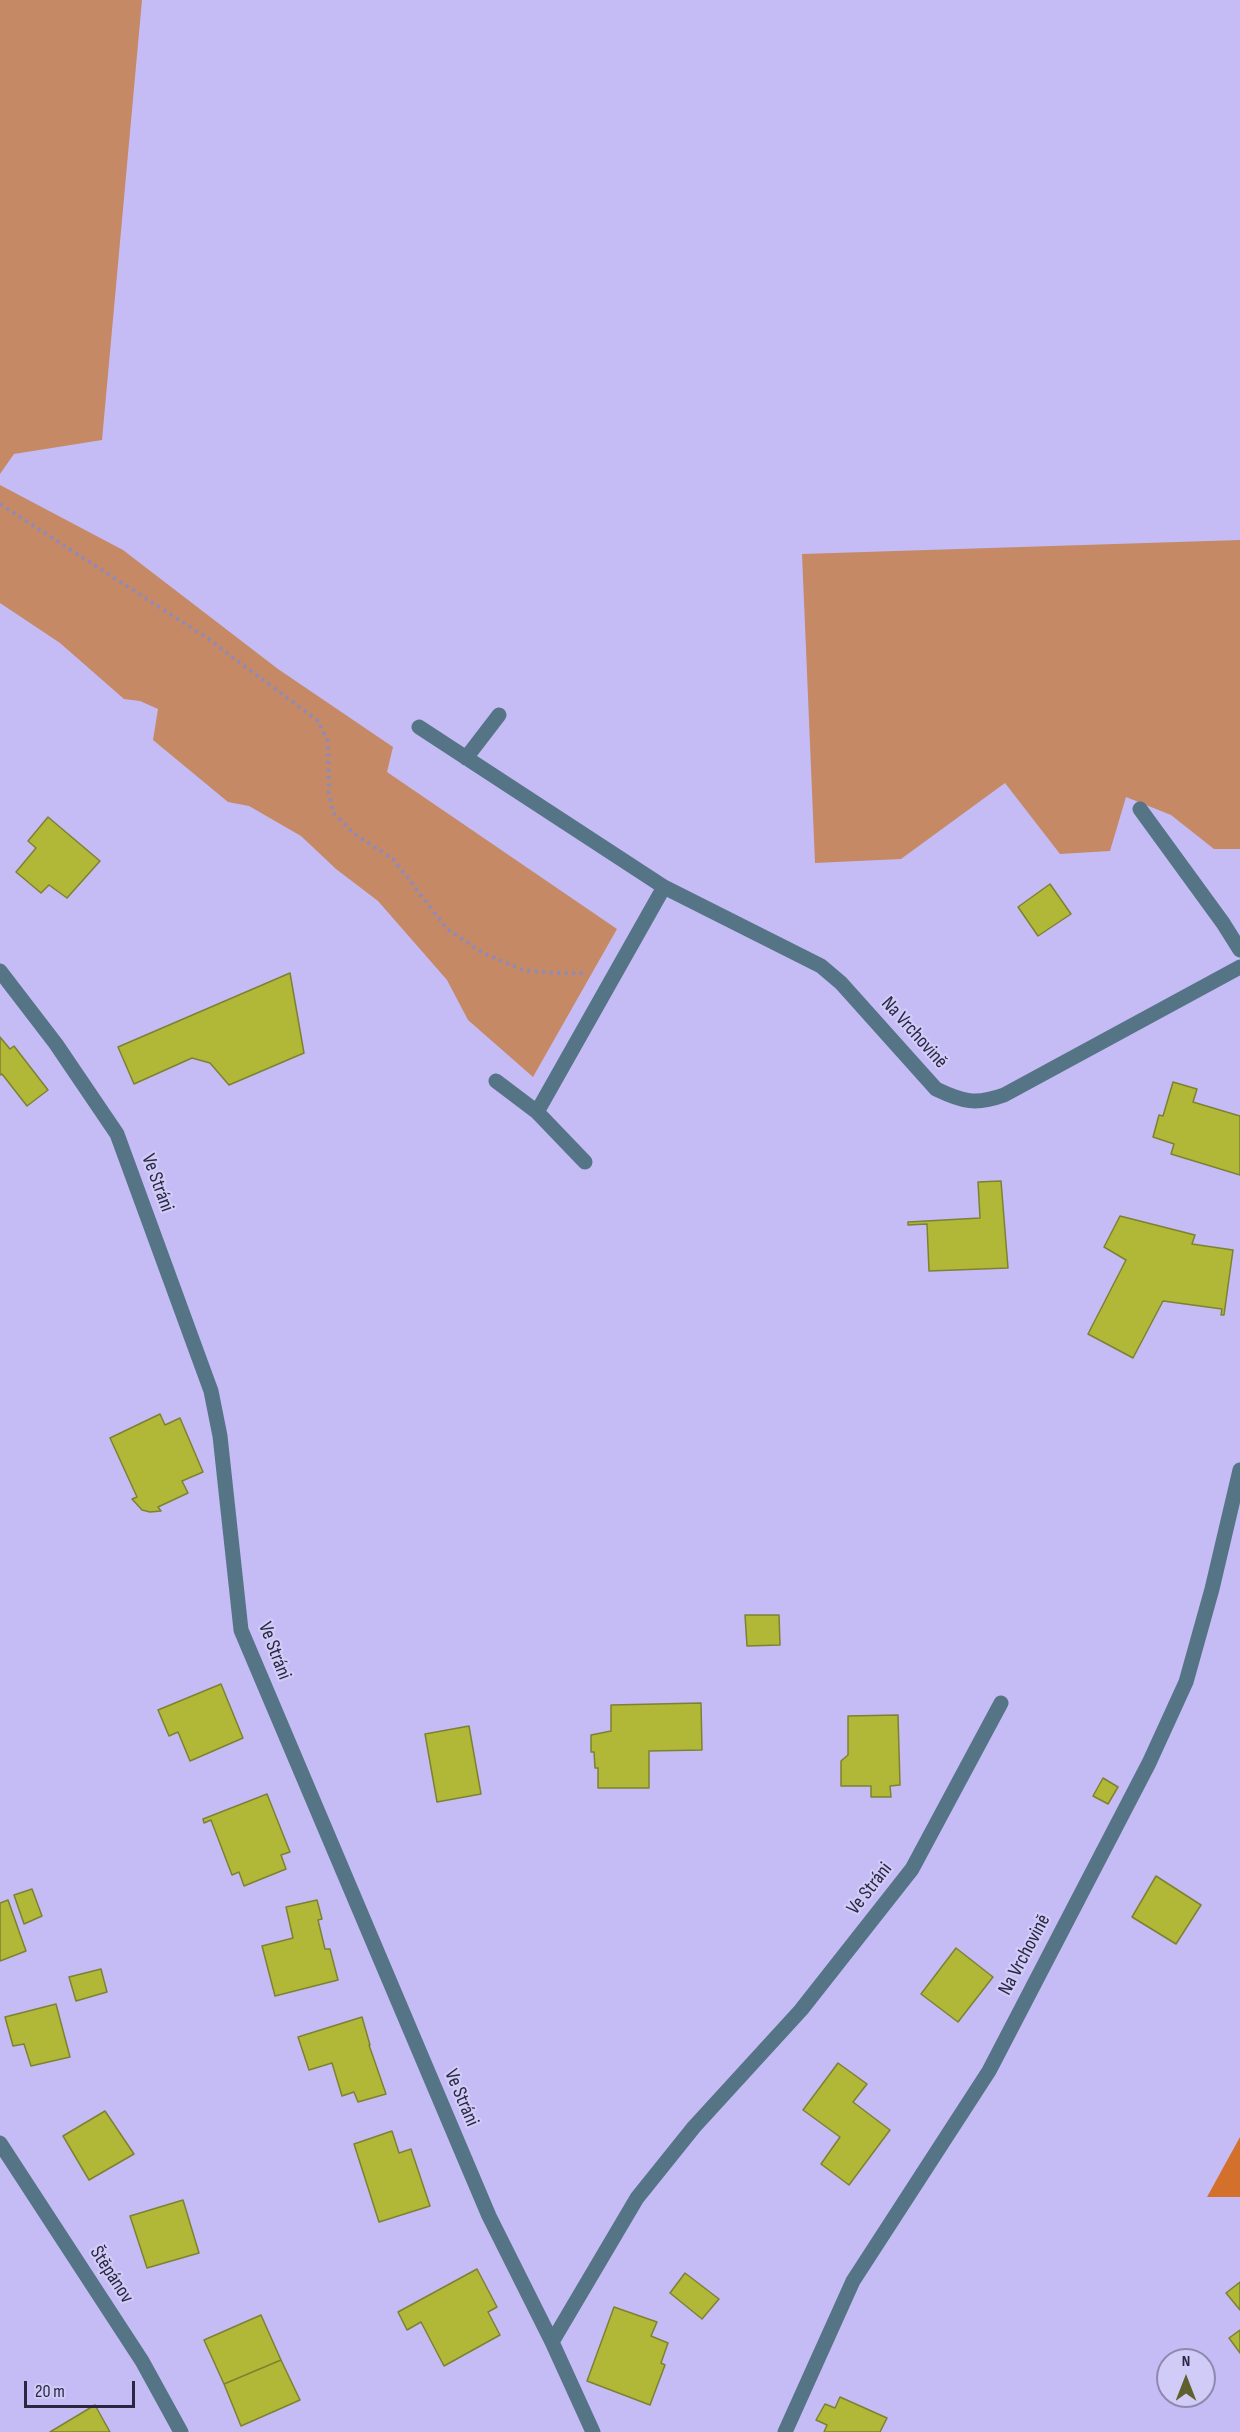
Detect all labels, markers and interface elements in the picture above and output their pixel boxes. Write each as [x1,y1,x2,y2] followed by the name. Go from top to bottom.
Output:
[876,992,952,1074] street label: Na Vrchovině
[136,1151,178,1215] street label: Ve Stráni
[252,1619,296,1683] street label: Ve Stráni
[842,1858,898,1920] street label: Ve Stráni
[994,1911,1056,1999] street label: Na Vrchovině
[438,2066,484,2130] street label: Ve Stráni
[84,2242,138,2308] street label: Štěpánov
[1156,2348,1216,2408] north arrow
[1182,2352,1190,2371] text: N
[27,2369,138,2407] scale bar
[35,2381,65,2402] text: 20 m

